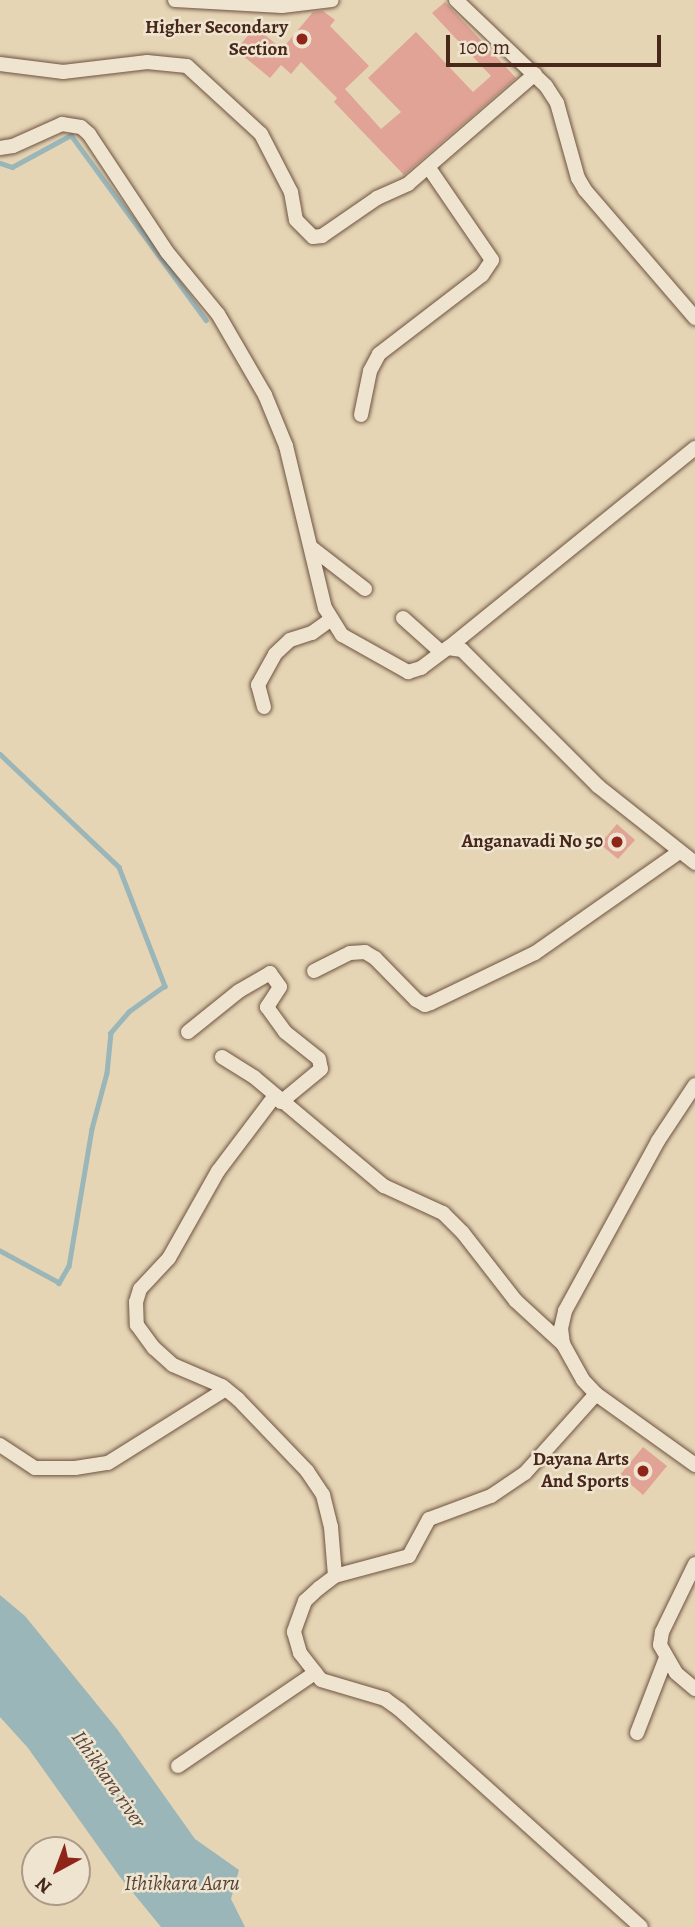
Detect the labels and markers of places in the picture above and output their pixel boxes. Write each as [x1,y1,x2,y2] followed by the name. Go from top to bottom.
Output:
[145,17,288,61] place label: Higher Secondary Section
[294,31,310,47] marker: Higher Secondary Section
[462,831,603,853] place label: Anganavadi No 50
[609,834,625,850] marker: Anganavadi No 50
[533,1449,629,1493] place label: Dayana Arts And Sports
[635,1463,651,1479] marker: Dayana Arts And Sports

